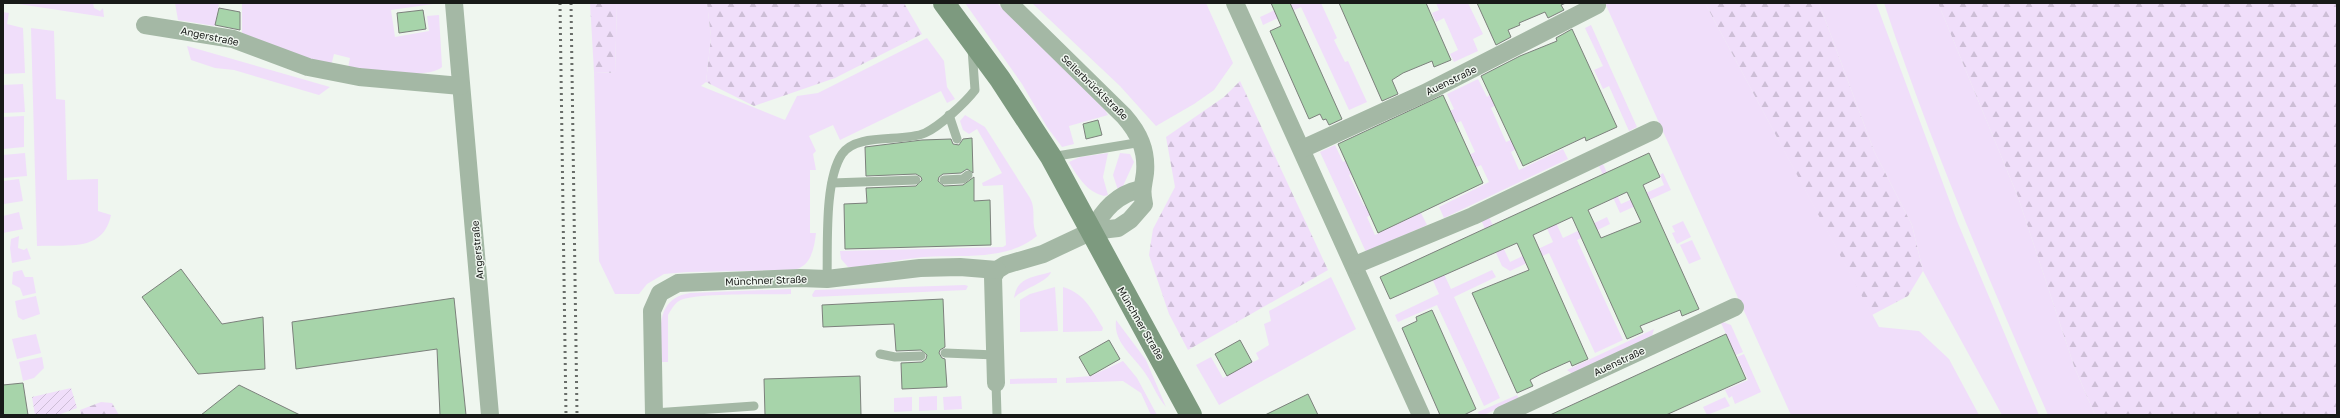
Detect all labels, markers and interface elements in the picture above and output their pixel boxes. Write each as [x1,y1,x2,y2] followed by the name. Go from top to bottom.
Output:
[180,24,240,48] street label: Angerstraße
[1059,52,1131,122] street label: Seilerbrücklstraße
[1424,62,1478,97] street label: Auenstraße
[468,220,486,280] street label: Angerstraße
[725,273,807,287] street label: Münchner Straße
[1115,284,1167,362] street label: Münchner Straße
[1592,344,1647,378] street label: Auenstraße

